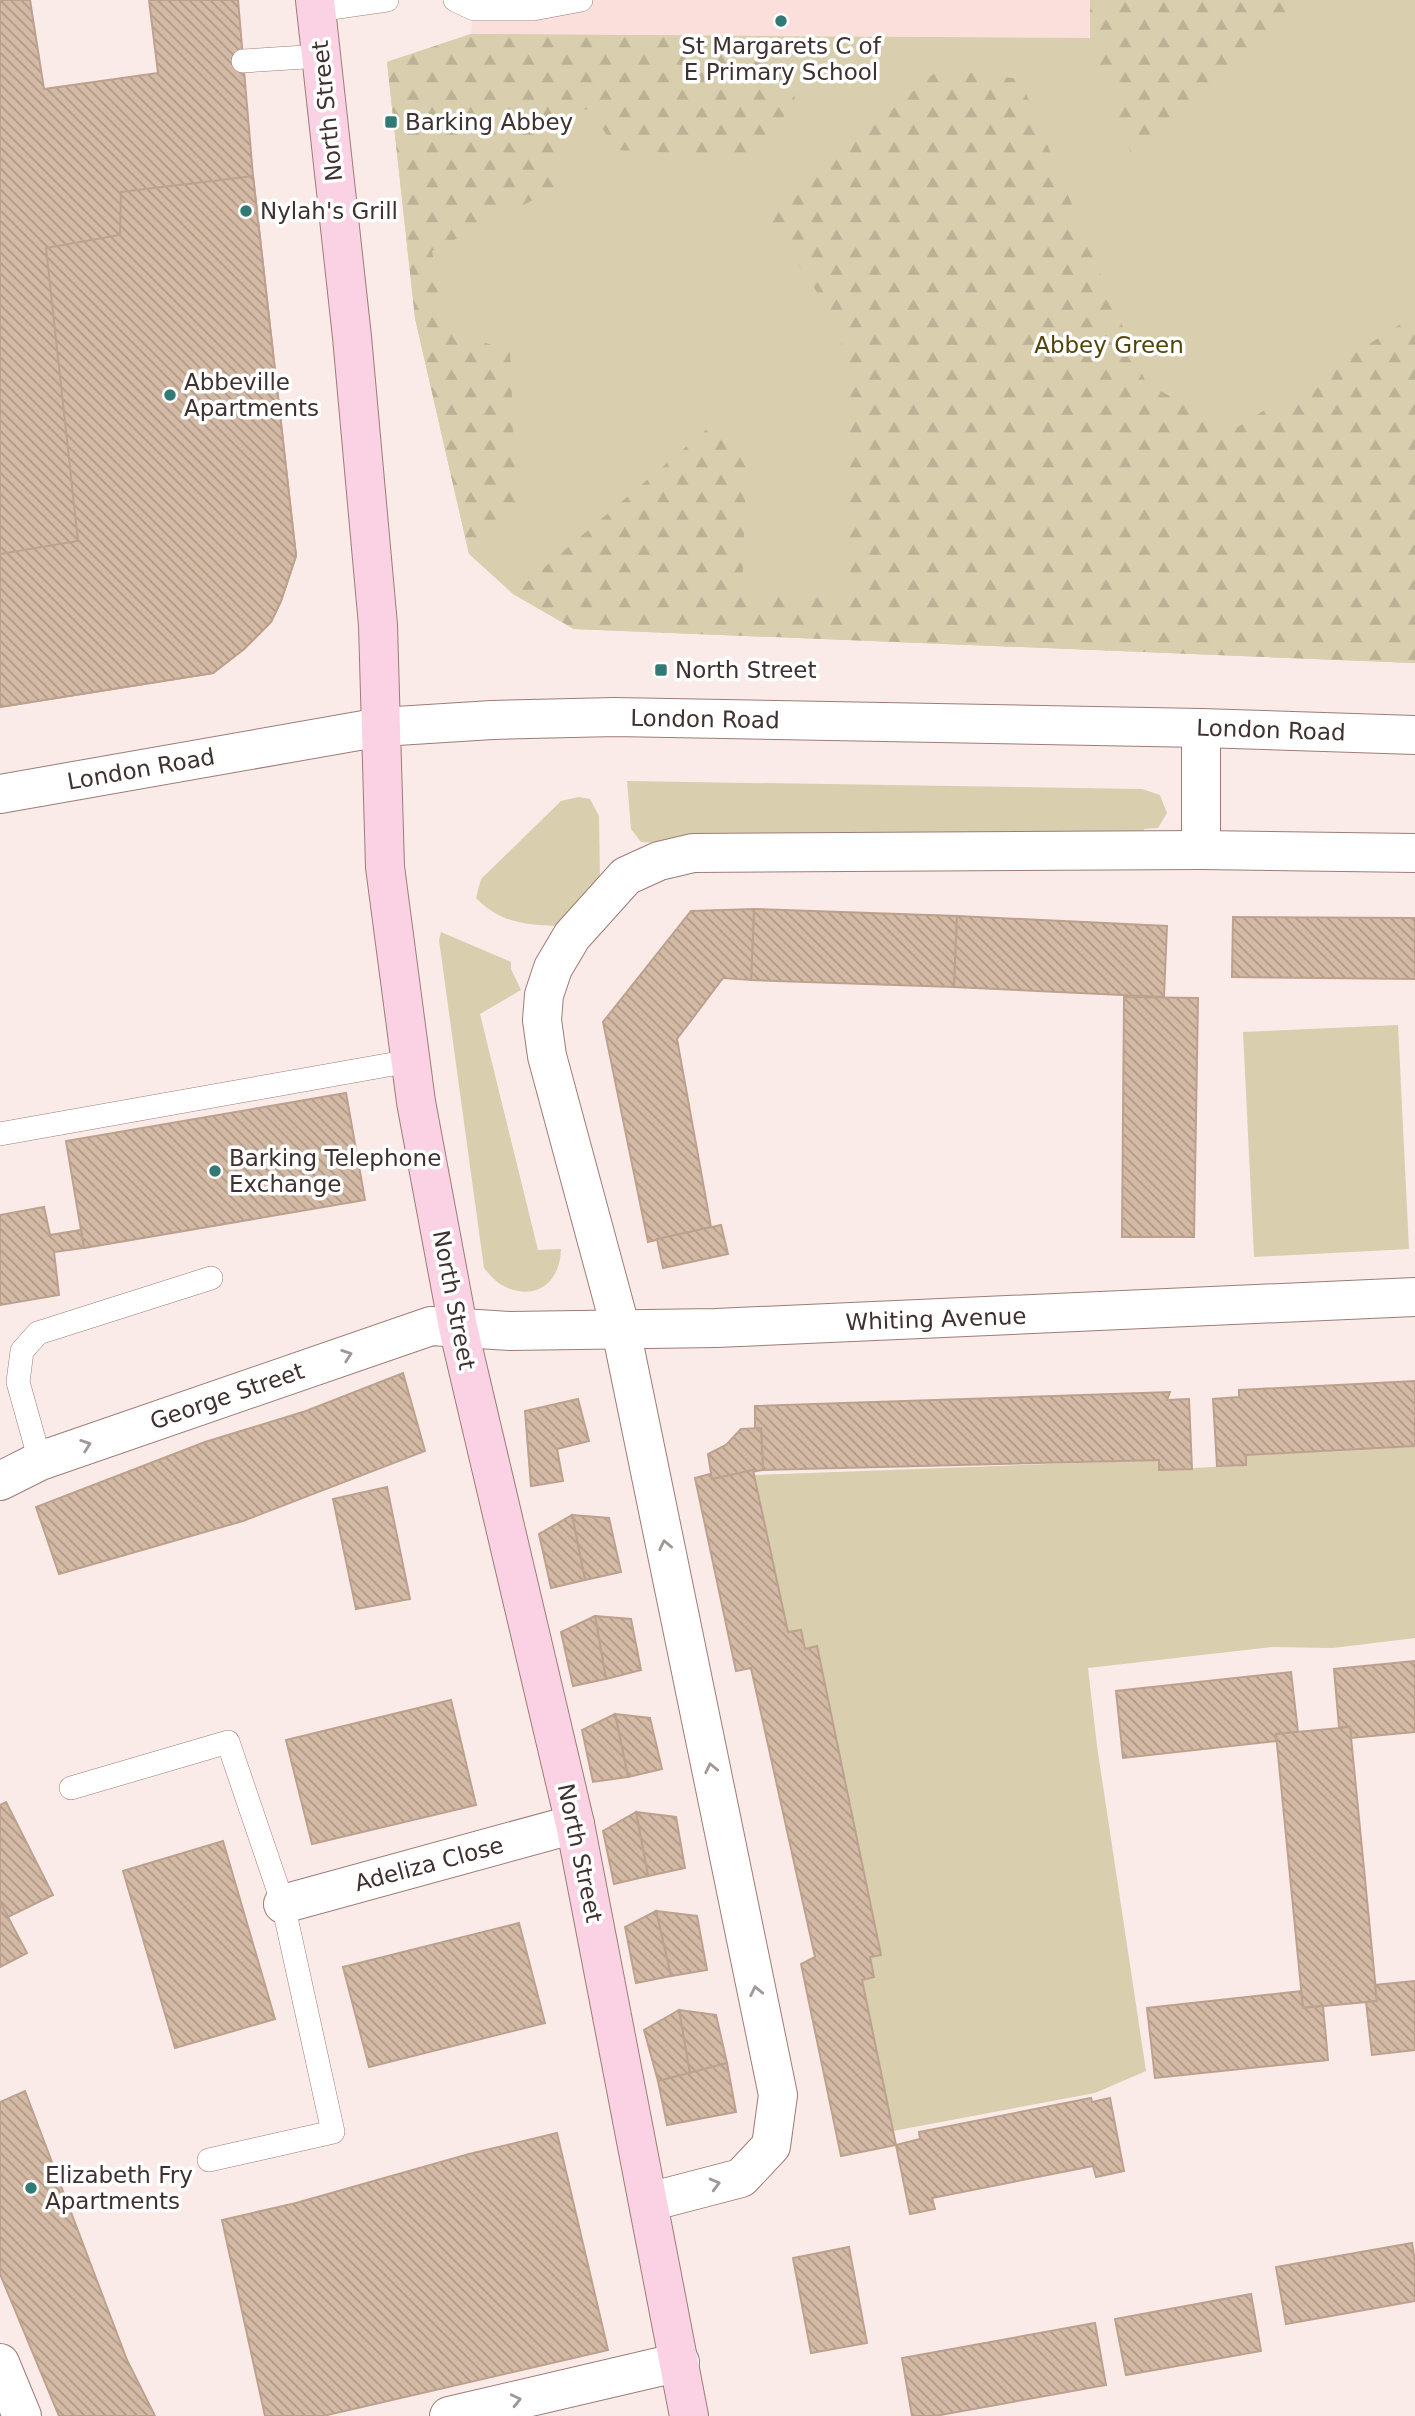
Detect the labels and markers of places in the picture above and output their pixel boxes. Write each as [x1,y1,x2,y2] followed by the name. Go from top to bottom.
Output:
[773,13,789,29] marker: St Margarets C of E Primary School
[681,33,882,85] place label: St Margarets C of E Primary School
[405,109,573,135] place label: Barking Abbey
[383,114,399,130] marker: Barking Abbey
[260,198,398,224] place label: Nylah's Grill
[238,203,254,219] marker: Nylah's Grill
[184,369,319,421] place label: Abbeville Apartments
[162,387,178,403] marker: Abbeville Apartments
[675,657,817,683] place label: North Street
[653,662,669,678] marker: North Street
[229,1145,441,1197] place label: Barking Telephone Exchange
[207,1163,223,1179] marker: Barking Telephone Exchange
[45,2162,193,2214] place label: Elizabeth Fry Apartments
[23,2180,39,2196] marker: Elizabeth Fry Apartments

